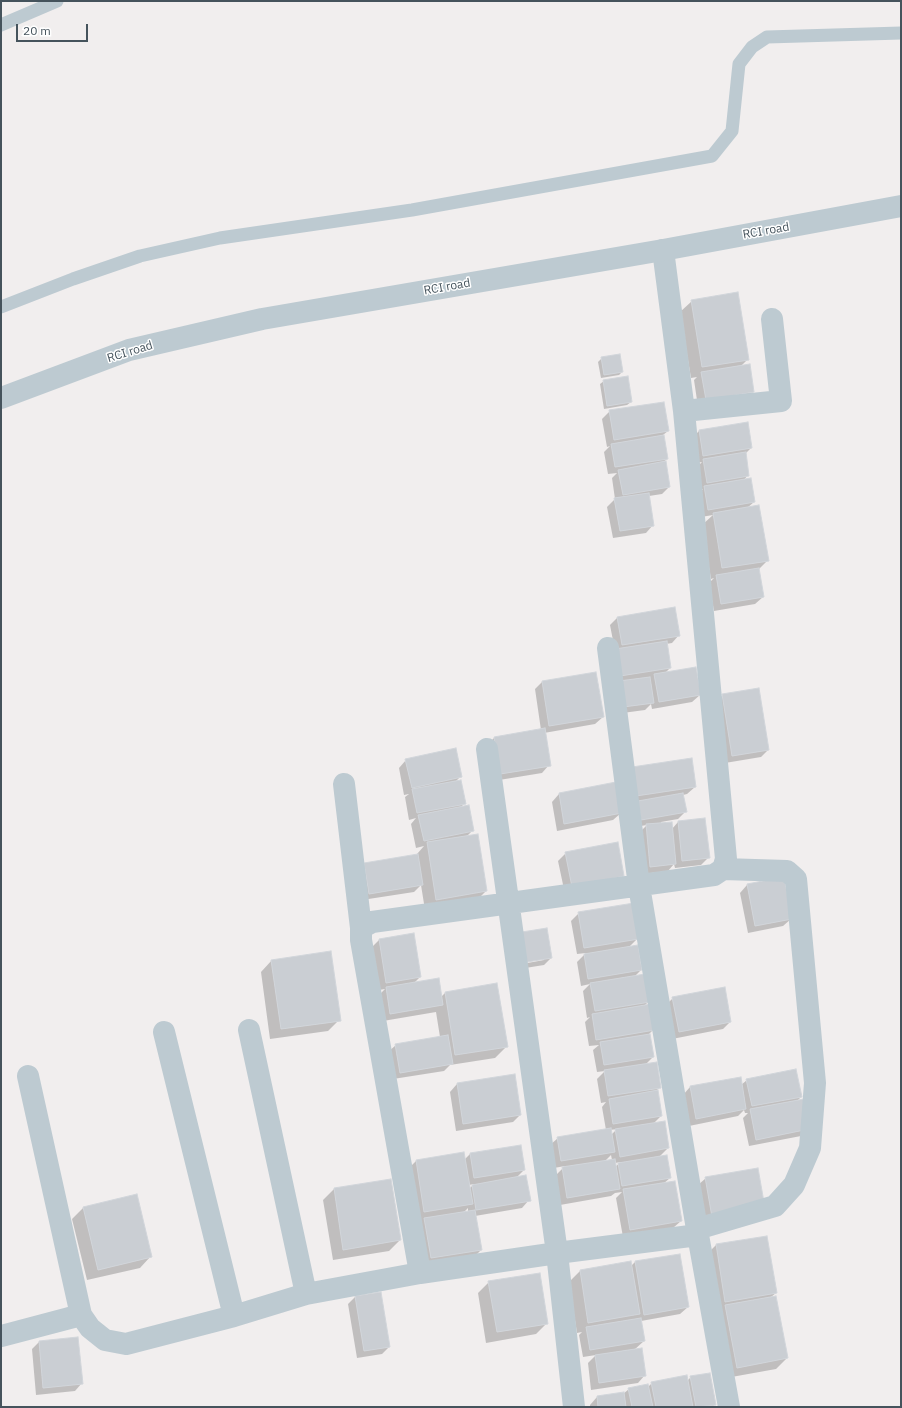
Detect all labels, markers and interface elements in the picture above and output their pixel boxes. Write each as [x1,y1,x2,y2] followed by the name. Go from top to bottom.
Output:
[18,16,90,42] scale bar
[23,23,51,38] text: 20 m
[742,220,790,242] street label: RCI road
[423,276,471,298] street label: RCI road
[105,338,155,366] street label: RCI road

